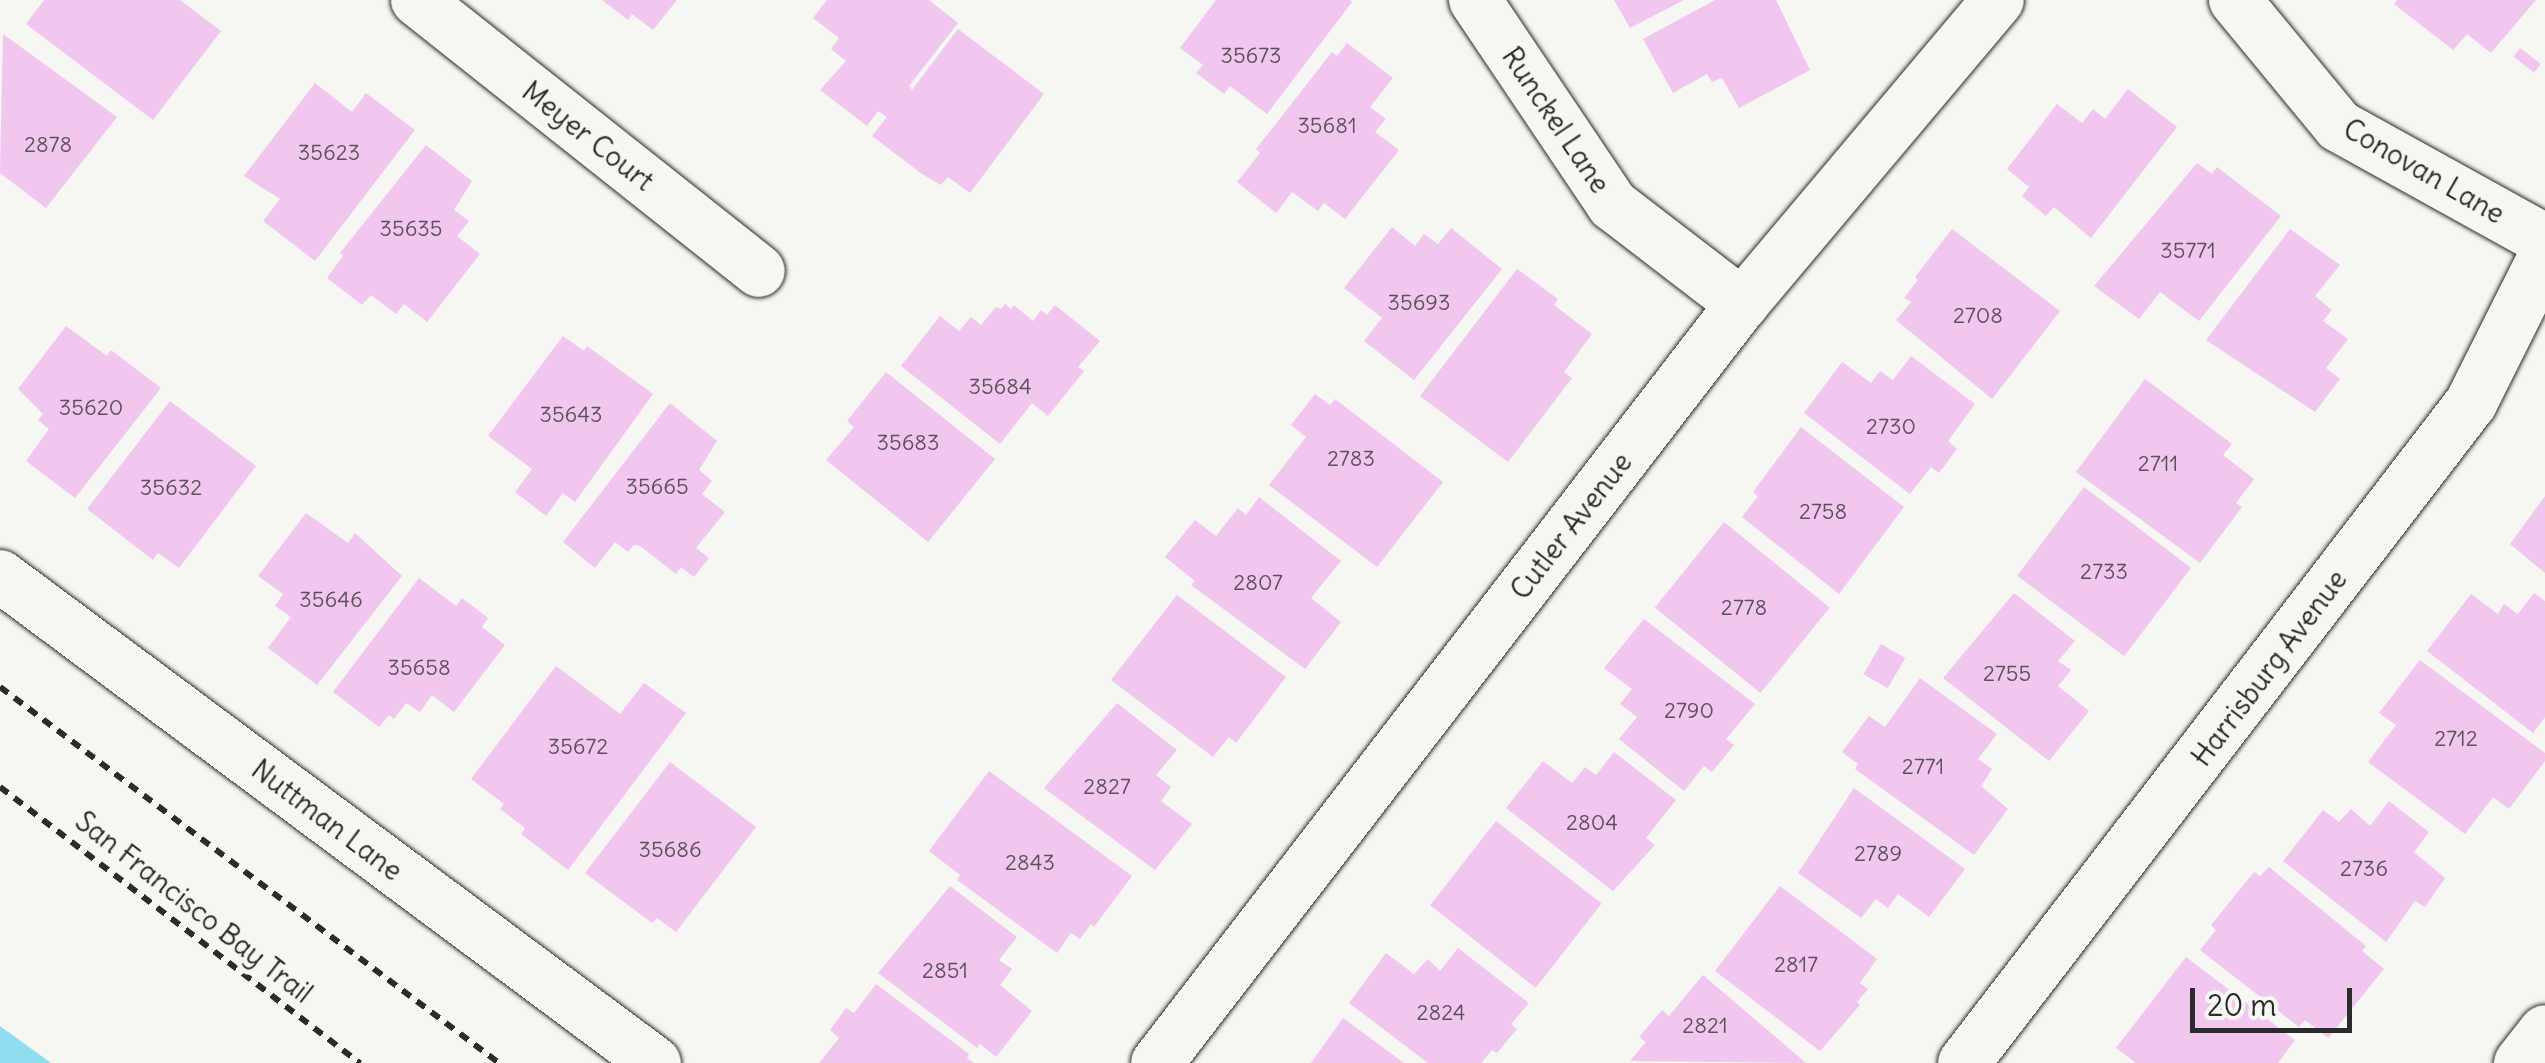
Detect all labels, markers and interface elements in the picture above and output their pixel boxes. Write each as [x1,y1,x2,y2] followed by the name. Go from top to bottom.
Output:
[1495,41,1617,199] street label: Runckel Lane
[1220,43,1282,69] house number: 35673
[515,74,661,198] street label: Meyer Court
[2337,111,2511,231] street label: Conovan Lane
[1297,113,1357,139] house number: 35681
[24,132,72,158] house number: 2878
[298,140,360,166] house number: 35623
[380,216,442,242] house number: 35635
[2160,238,2216,264] house number: 35771
[1388,290,1450,316] house number: 35693
[1953,303,2003,329] house number: 2708
[968,374,1032,400] house number: 35684
[59,395,123,421] house number: 35620
[539,402,603,428] house number: 35643
[1866,414,1916,440] house number: 2730
[876,430,940,456] house number: 35683
[1327,446,1375,472] house number: 2783
[1503,446,1639,606] street label: Cutler Avenue
[2138,451,2178,477] house number: 2711
[625,474,689,500] house number: 35665
[140,475,202,501] house number: 35632
[1799,499,1847,525] house number: 2758
[2080,559,2128,585] house number: 2733
[2184,563,2354,773] street label: Harrisburg Avenue
[1233,570,1283,596] house number: 2807
[299,587,363,613] house number: 35646
[1721,595,1767,621] house number: 2778
[387,655,451,681] house number: 35658
[1983,661,2031,687] house number: 2755
[1664,698,1714,724] house number: 2790
[2434,726,2478,752] house number: 2712
[548,734,608,760] house number: 35672
[245,752,409,888] street label: Nuttman Lane
[1902,754,1944,780] house number: 2771
[1083,774,1131,800] house number: 2827
[69,804,319,1010] street label: San Francisco Bay Trail
[1566,810,1618,836] house number: 2804
[638,837,702,863] house number: 35686
[1854,841,1902,867] house number: 2789
[1005,850,1055,876] house number: 2843
[2340,856,2388,882] house number: 2736
[1774,952,1818,978] house number: 2817
[922,958,968,984] house number: 2851
[2195,968,2358,1030] scale bar
[2207,986,2277,1024] text: 20 m
[1416,1000,1466,1026] house number: 2824
[1682,1013,1728,1039] house number: 2821

